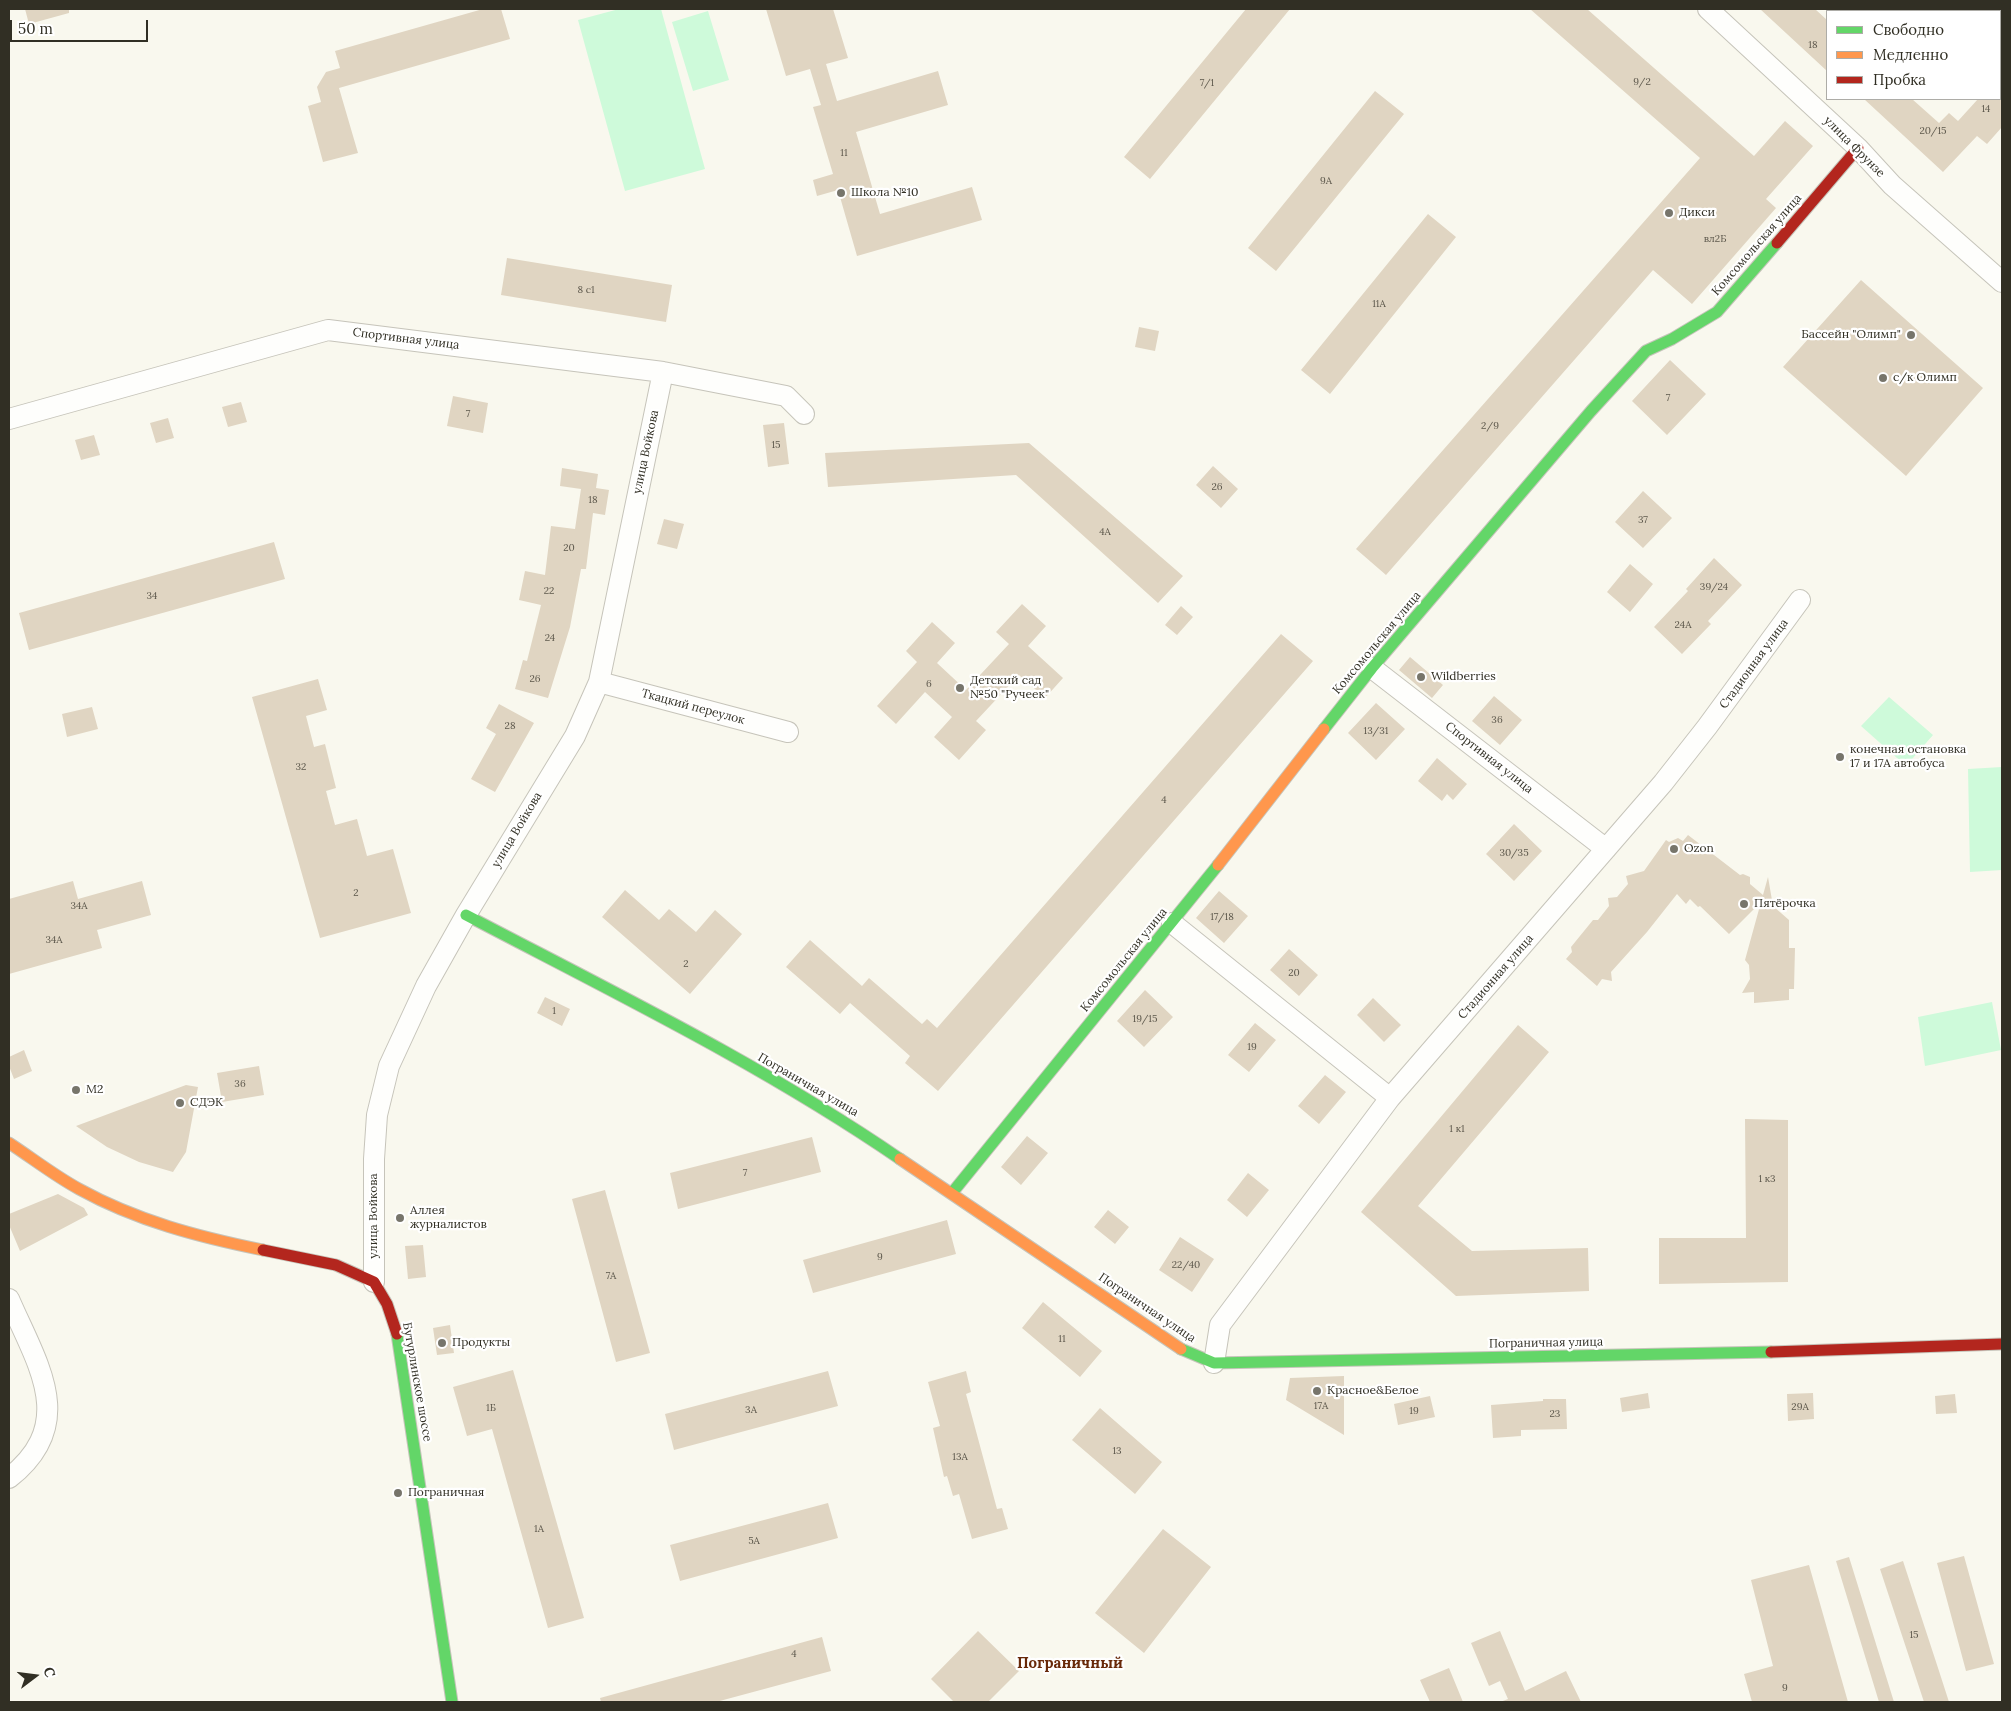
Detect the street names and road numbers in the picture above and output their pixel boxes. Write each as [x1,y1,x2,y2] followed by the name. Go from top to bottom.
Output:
[1820,113,1888,181] street label: улица Фрунзе
[1709,191,1805,299] street label: Комсомольская улица
[352,325,460,353] street label: Спортивная улица
[630,409,662,495] street label: улица Войкова
[1330,589,1424,697] street label: Комсомольская улица
[1717,616,1791,712] street label: Стадионная улица
[640,686,746,728] street label: Ткацкий переулок
[1442,719,1536,797] street label: Спортивная улица
[489,790,545,870] street label: улица Войкова
[1078,905,1170,1015] street label: Комсомольская улица
[1455,932,1537,1022] street label: Стадионная улица
[755,1050,861,1120] street label: Пограничная улица
[367,1173,381,1259] street label: улица Войкова
[1096,1270,1198,1346] street label: Пограничная улица
[399,1321,435,1443] street label: Бутурлинское шоссе
[1489,1335,1603,1351] street label: Пограничная улица

